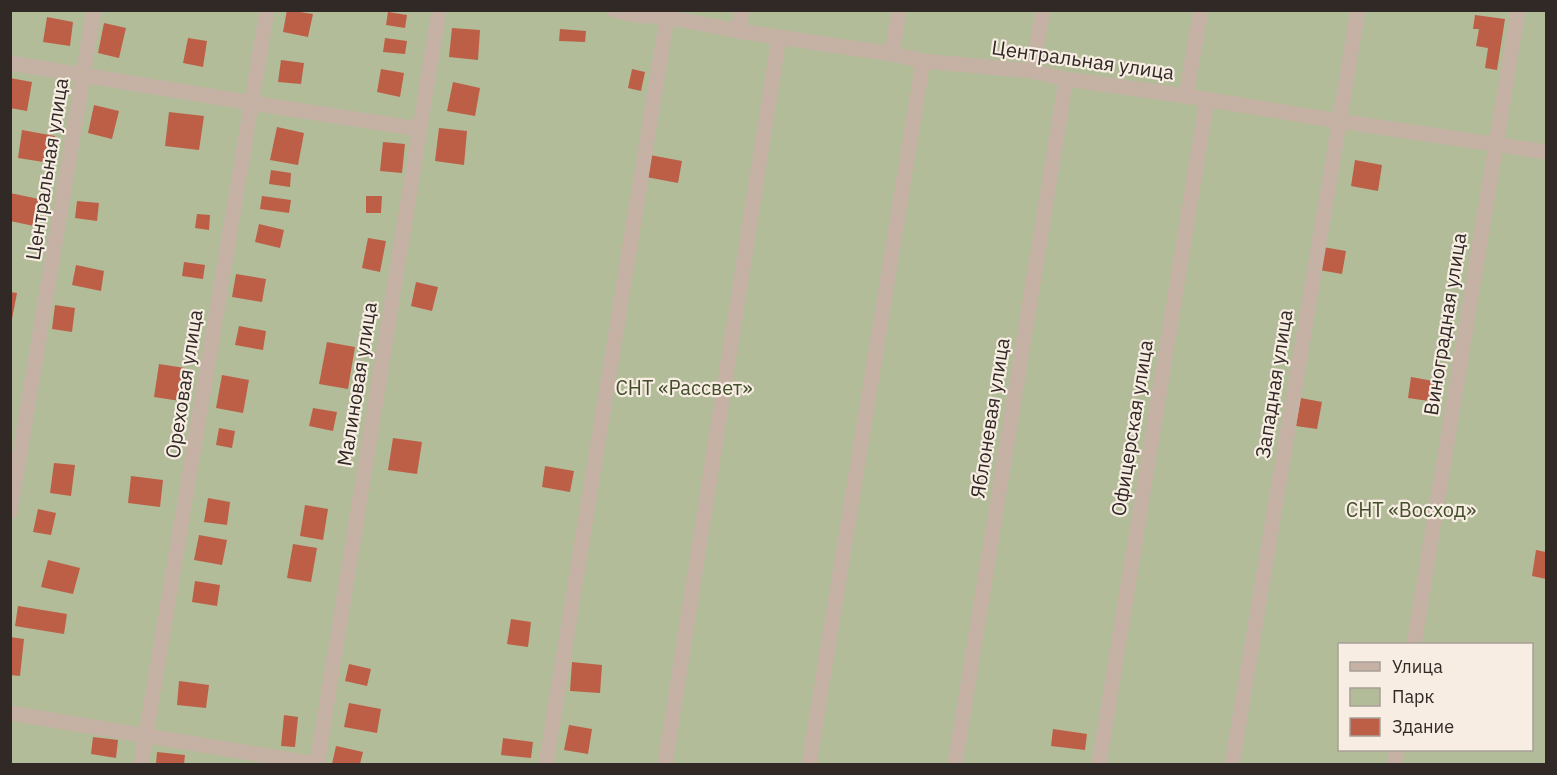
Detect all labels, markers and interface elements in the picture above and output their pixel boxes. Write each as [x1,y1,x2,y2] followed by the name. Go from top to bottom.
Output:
[990,33,1176,86] street label: Центральная улица
[19,76,74,262] street label: Центральная улица
[1417,230,1472,417] street label: Виноградная улица
[330,300,383,468] street label: Малиновая улица
[158,307,209,460] street label: Ореховая улица
[1248,307,1299,460] street label: Западная улица
[964,336,1016,500] street label: Яблоневая улица
[1104,338,1159,518] street label: Офицерская улица
[615,374,753,401] park label: СНТ «Рассвет»
[1346,496,1476,523] park label: СНТ «Восход»
[1338,643,1533,751] legend
[1392,655,1443,678] text: Улица
[1392,685,1435,708] text: Парк
[1392,715,1454,738] text: Здание

